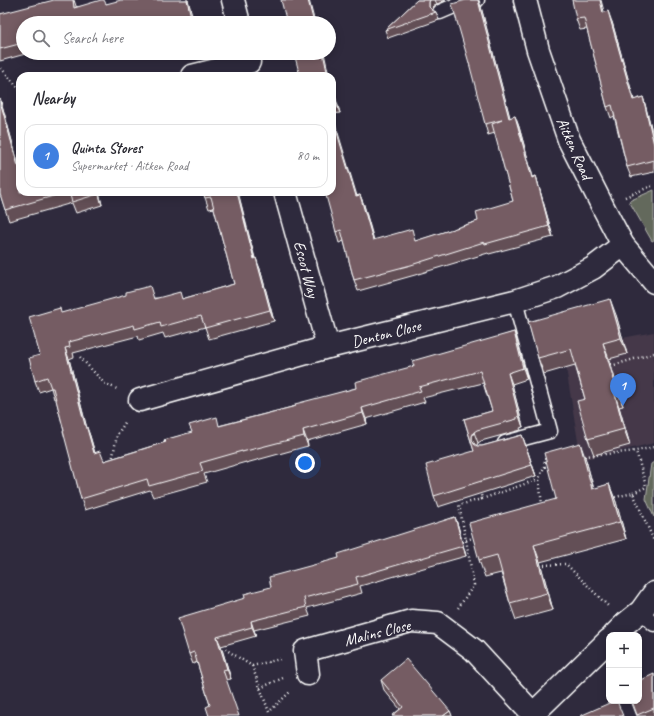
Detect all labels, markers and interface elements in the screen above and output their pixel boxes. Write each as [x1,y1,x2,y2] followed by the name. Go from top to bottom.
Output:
[16,16,336,60] search box
[30,27,52,49] icon: search
[62,29,123,48] text: Search here
[32,88,75,109] text: Nearby
[552,114,598,185] street label: Aitken Road
[71,139,142,158] text: Quinta Stores
[43,148,49,164] text: 1
[297,148,319,164] text: 80 m
[71,158,188,174] text: Supermarket · Aitken Road
[289,239,324,301] street label: Escot Way
[350,315,425,352] street label: Denton Close
[610,373,636,406] pin: 1
[295,453,315,473] your location
[342,615,414,651] street label: Malins Close
[606,632,642,704] map controls
[606,632,642,668] button: +
[606,668,642,704] button: −

